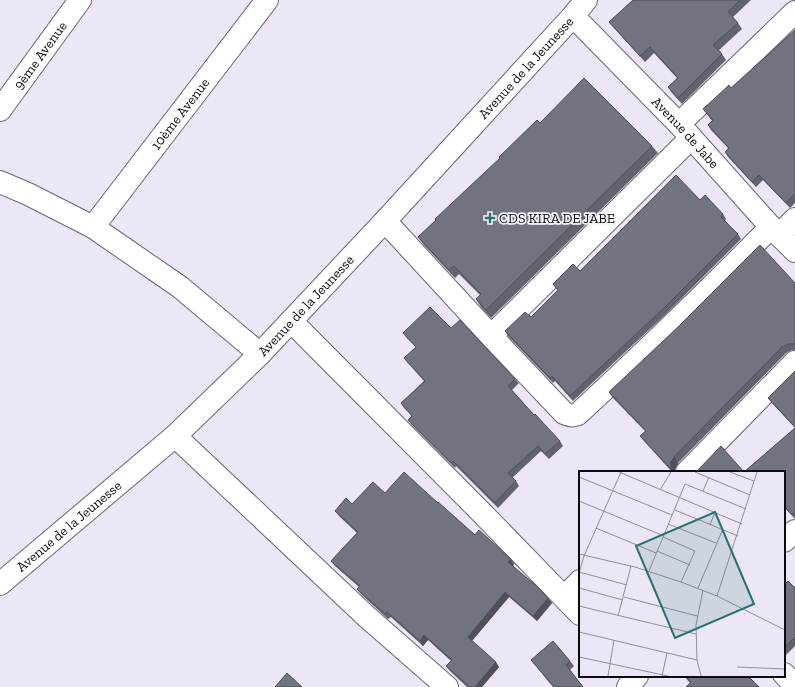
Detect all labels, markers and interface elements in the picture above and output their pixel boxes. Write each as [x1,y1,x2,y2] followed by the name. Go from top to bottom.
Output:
[475,13,577,122] street label: Avenue de la Jeunesse
[10,18,71,93] street label: 9ème Avenue
[148,74,214,153] street label: 10ème Avenue
[648,93,723,172] street label: Avenue de Jabe
[499,210,615,227] place label: CDS KIRA DE JABE
[484,212,496,224] marker: CDS KIRA DE JABE
[254,251,358,360] street label: Avenue de la Jeunesse
[579,471,785,677] inset map
[13,477,125,576] street label: Avenue de la Jeunesse

